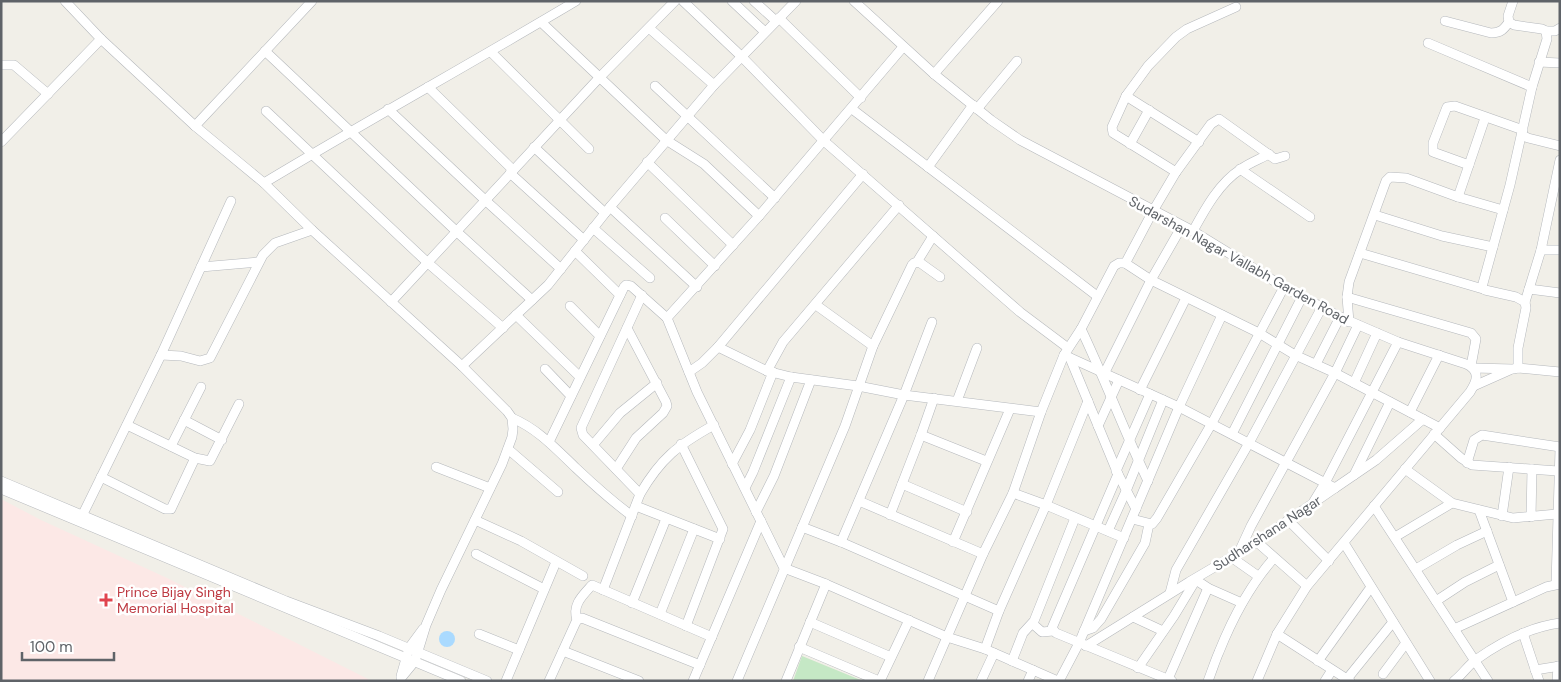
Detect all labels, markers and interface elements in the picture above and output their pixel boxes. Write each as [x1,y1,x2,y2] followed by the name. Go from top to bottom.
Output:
[1126,192,1352,328] street label: Sudarshan Nagar Vallabh Garden Road
[1209,491,1325,575] street label: Sudharshana Nagar
[117,583,234,617] place label: Prince Bijay Singh Memorial Hospital
[99,593,113,607] marker: Prince Bijay Singh Memorial Hospital
[22,630,115,662] scale bar
[30,637,73,657] text: 100 m

